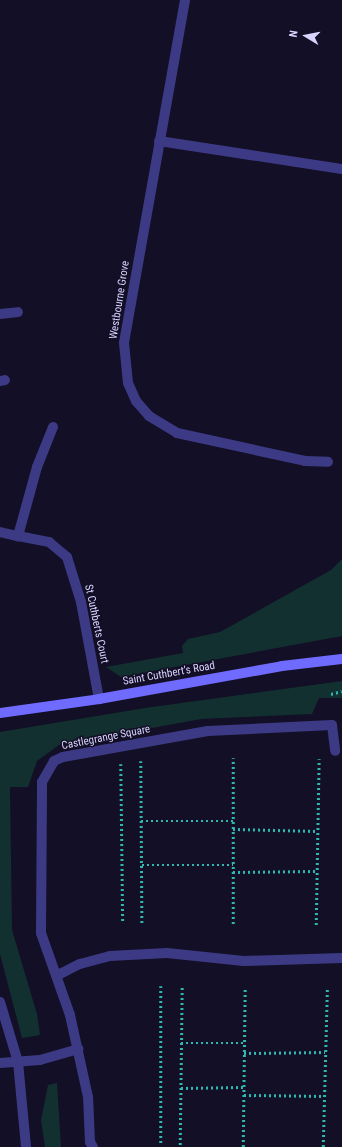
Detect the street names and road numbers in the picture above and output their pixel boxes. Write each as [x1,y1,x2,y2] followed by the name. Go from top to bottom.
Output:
[107,260,133,340] street label: Westbourne Grove
[81,583,111,665] street label: St Cuthberts Court
[122,659,216,689] street label: Saint Cuthbert’s Road
[61,723,151,753] street label: Castlegrange Square

